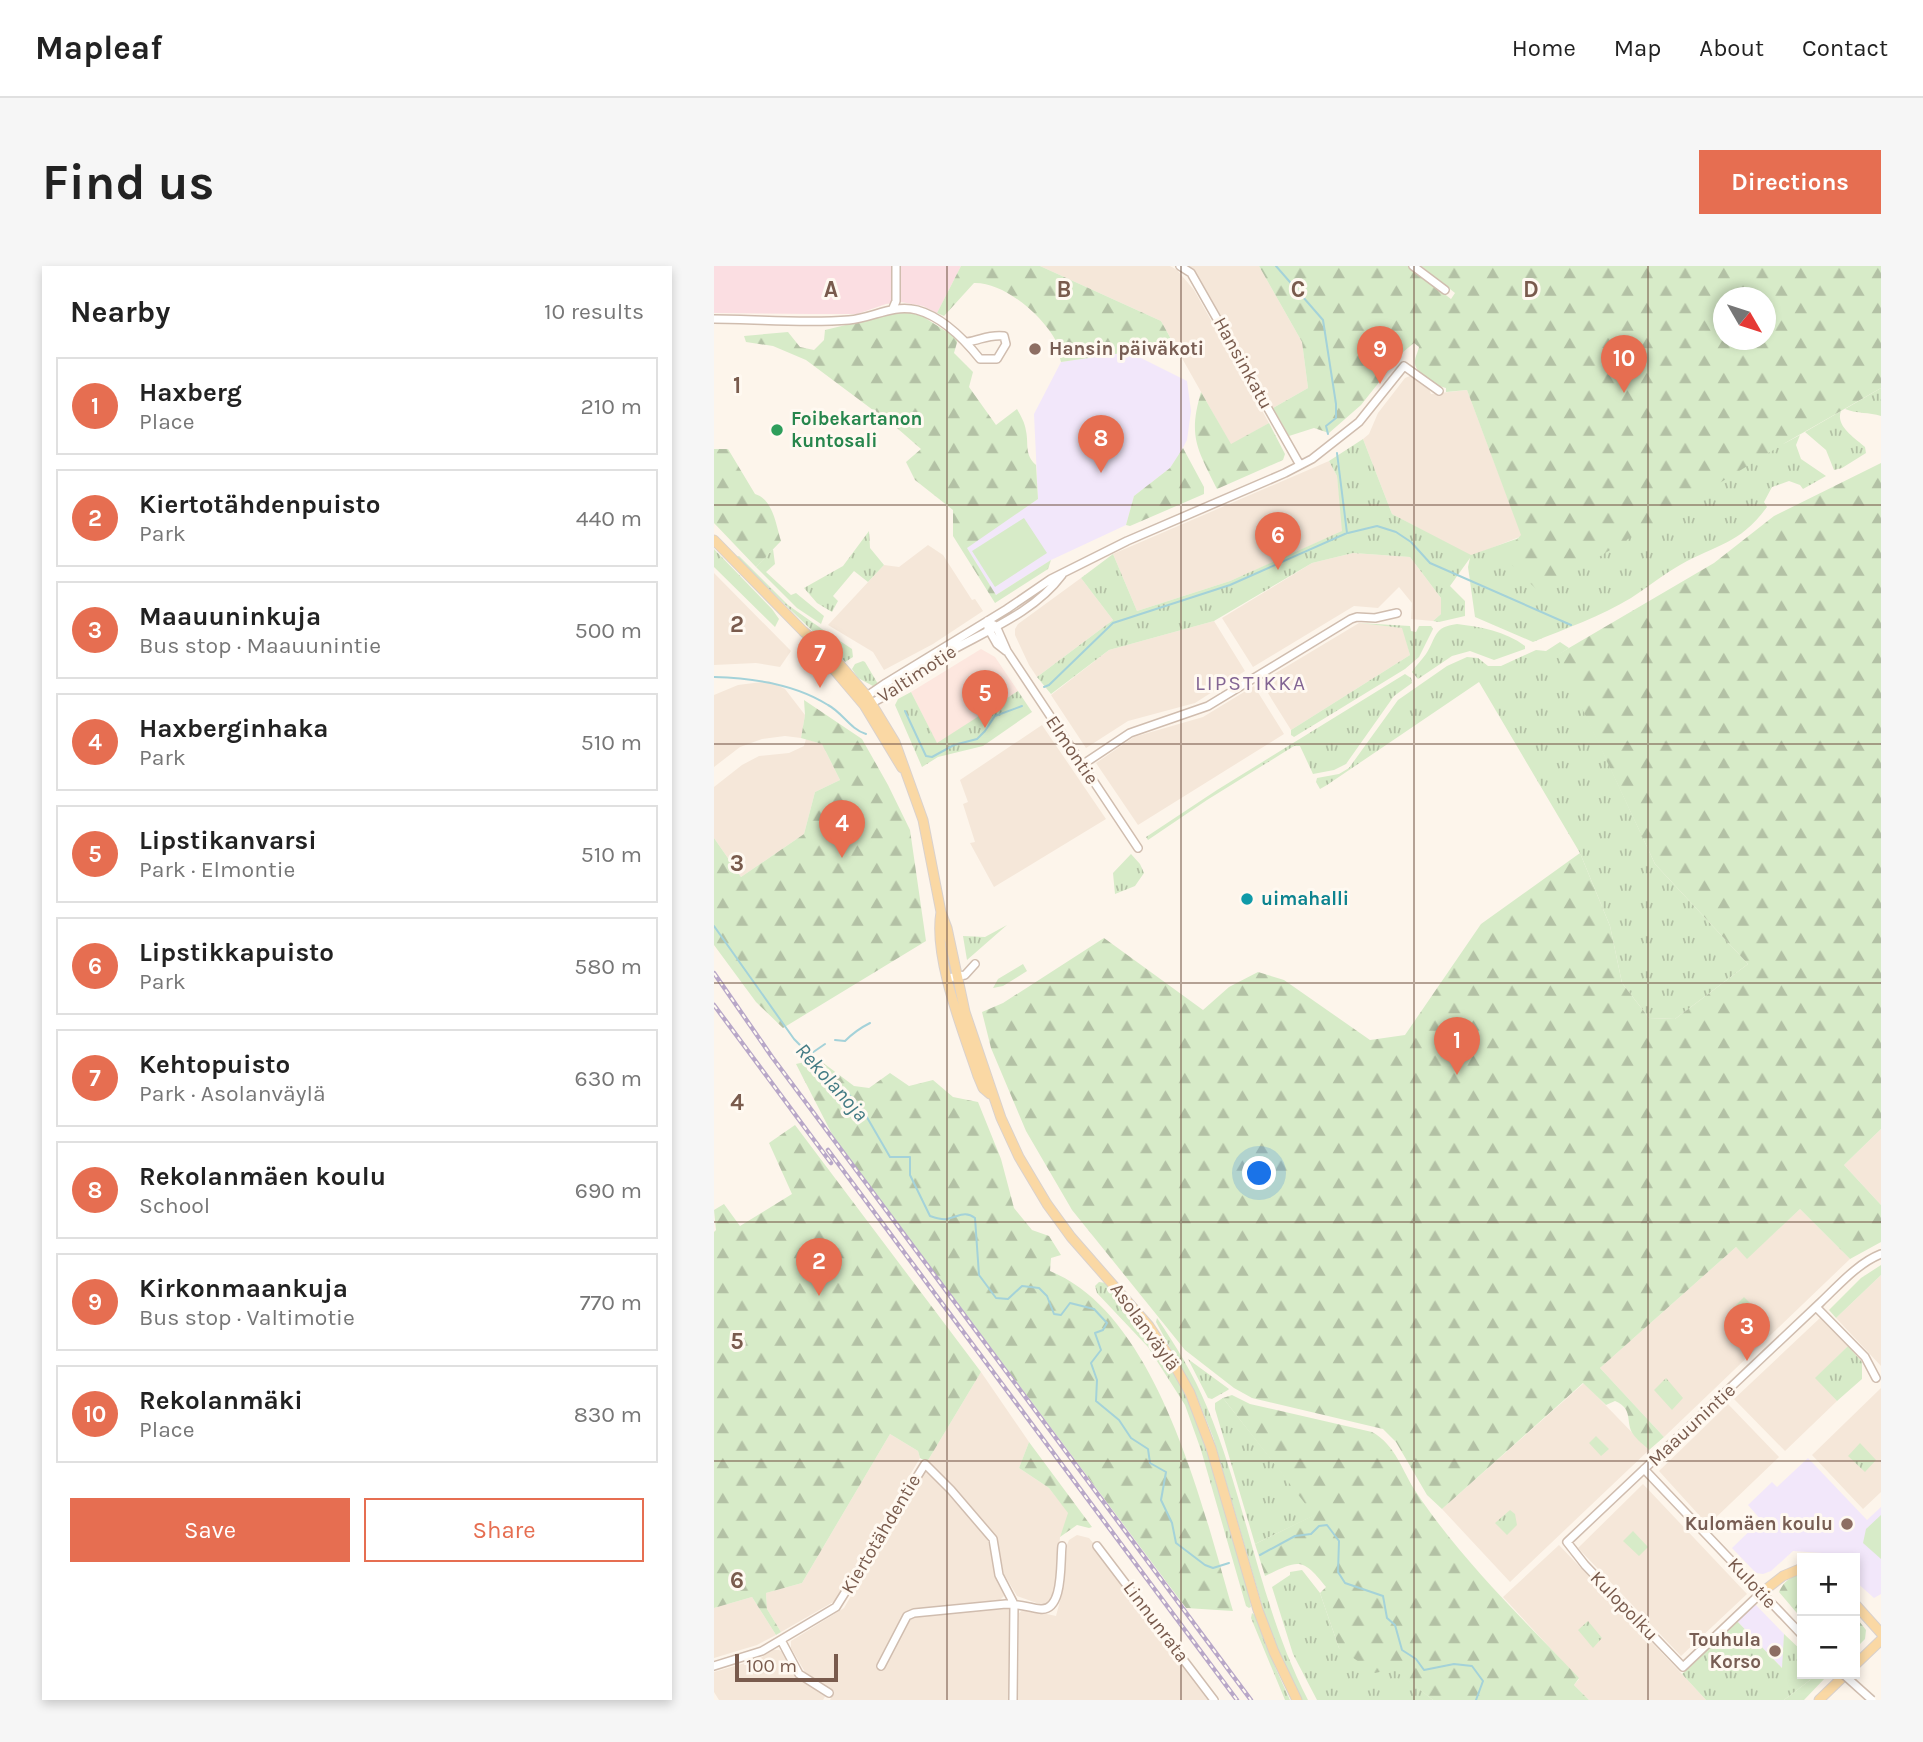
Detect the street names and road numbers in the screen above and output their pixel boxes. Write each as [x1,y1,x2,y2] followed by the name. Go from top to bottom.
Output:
[1209,313,1277,413] street label: Hansinkatu
[874,640,960,708] street label: Valtimotie
[1041,711,1103,789] street label: Elmontie
[1106,1279,1184,1375] street label: Asolanväylä
[1644,1379,1740,1471] street label: Maauunintie
[837,1470,925,1598] street label: Kiertotähdentie
[1723,1553,1781,1613] street label: Kulotie
[1586,1567,1662,1645] street label: Kulopolku
[1119,1577,1193,1667] street label: Linnunrata

